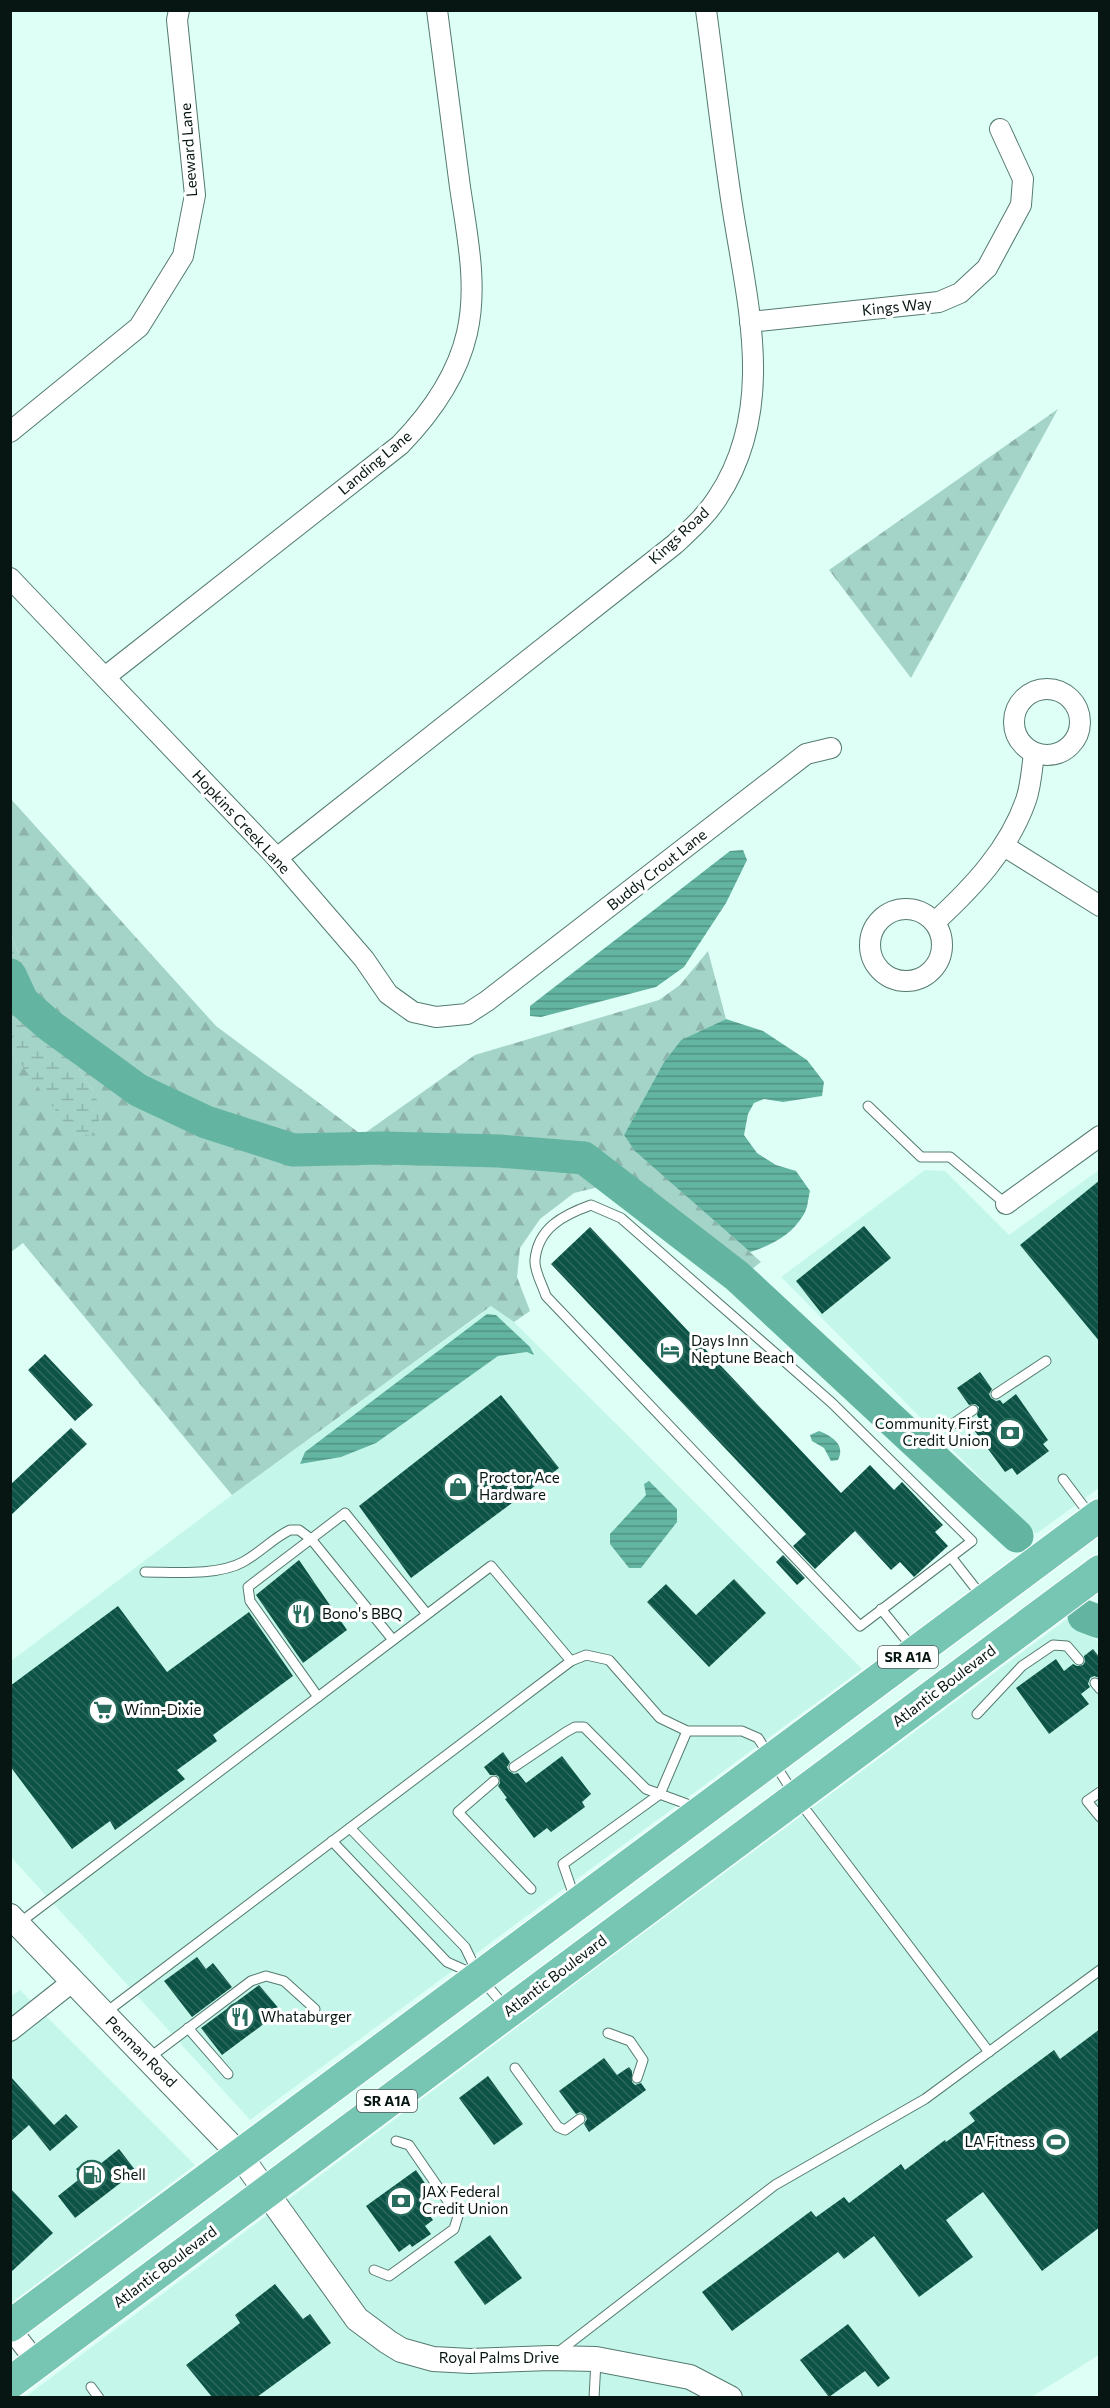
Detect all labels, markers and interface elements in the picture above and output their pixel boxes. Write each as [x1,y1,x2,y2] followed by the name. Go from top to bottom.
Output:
[176,102,200,198] street label: Leeward Lane
[861,293,933,319] street label: Kings Way
[334,426,415,498] street label: Landing Lane
[645,503,712,568] street label: Kings Road
[189,766,294,877] street label: Hopkins Creek Lane
[603,825,710,914] street label: Buddy Crout Lane
[691,1331,794,1366] place label: Days Inn Neptune Beach
[654,1334,686,1366] hotel icon: Days Inn Neptune Beach
[875,1414,989,1449] place label: Community First Credit Union
[994,1417,1026,1449] bank icon: Community First Credit Union
[479,1468,560,1503] place label: Proctor Ace Hardware
[442,1471,474,1503] shop icon: Proctor Ace Hardware
[285,1598,317,1630] restaurant icon: Bono's BBQ
[322,1604,403,1622] place label: Bono's BBQ
[888,1640,999,1730] street label: Atlantic Boulevard
[878,1646,938,1668] road number: SR A1A
[87,1694,119,1726] supermarket icon: Winn-Dixie
[124,1700,201,1718] place label: Winn-Dixie
[499,1930,610,2020] street label: Atlantic Boulevard
[224,2001,256,2033] restaurant icon: Whataburger
[261,2007,352,2025] place label: Whataburger
[102,2012,181,2091] street label: Penman Road
[357,2090,417,2112] road number: SR A1A
[1040,2126,1072,2158] sports icon: LA Fitness
[964,2132,1035,2150] place label: LA Fitness
[76,2159,108,2191] fuel station icon: Shell
[113,2165,146,2183] place label: Shell
[422,2182,508,2217] place label: JAX Federal Credit Union
[385,2185,417,2217] bank icon: JAX Federal Credit Union
[109,2221,220,2311] street label: Atlantic Boulevard
[439,2348,559,2366] street label: Royal Palms Drive

